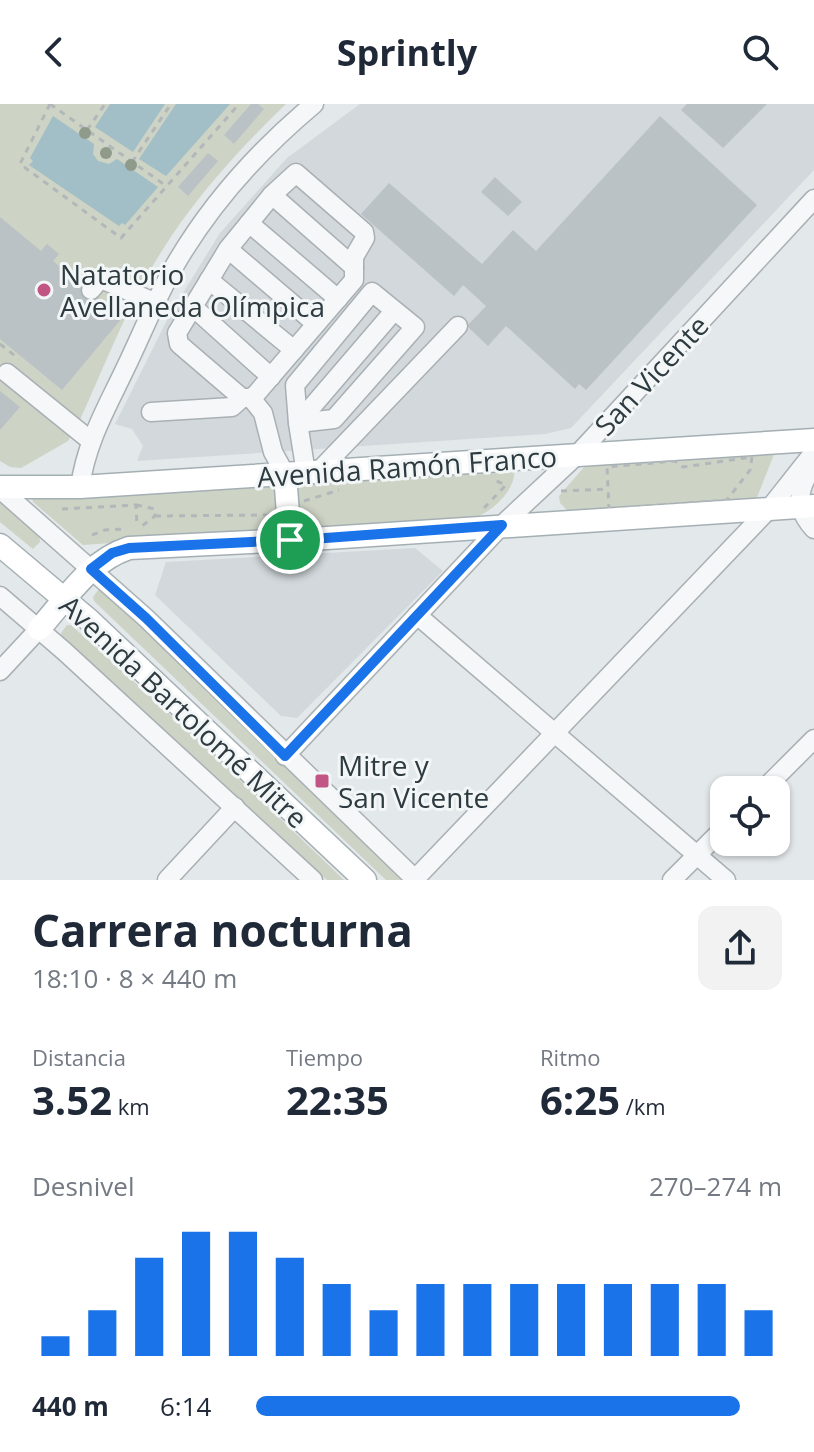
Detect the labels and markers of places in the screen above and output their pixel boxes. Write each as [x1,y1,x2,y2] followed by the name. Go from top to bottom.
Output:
[60,255,325,325] place label: Natatorio Avellaneda Olímpica
[35,281,53,299] marker: Natatorio Avellaneda Olímpica
[256,506,324,574] pin
[338,746,489,816] place label: Mitre y San Vicente
[313,772,331,790] marker: Mitre y San Vicente

